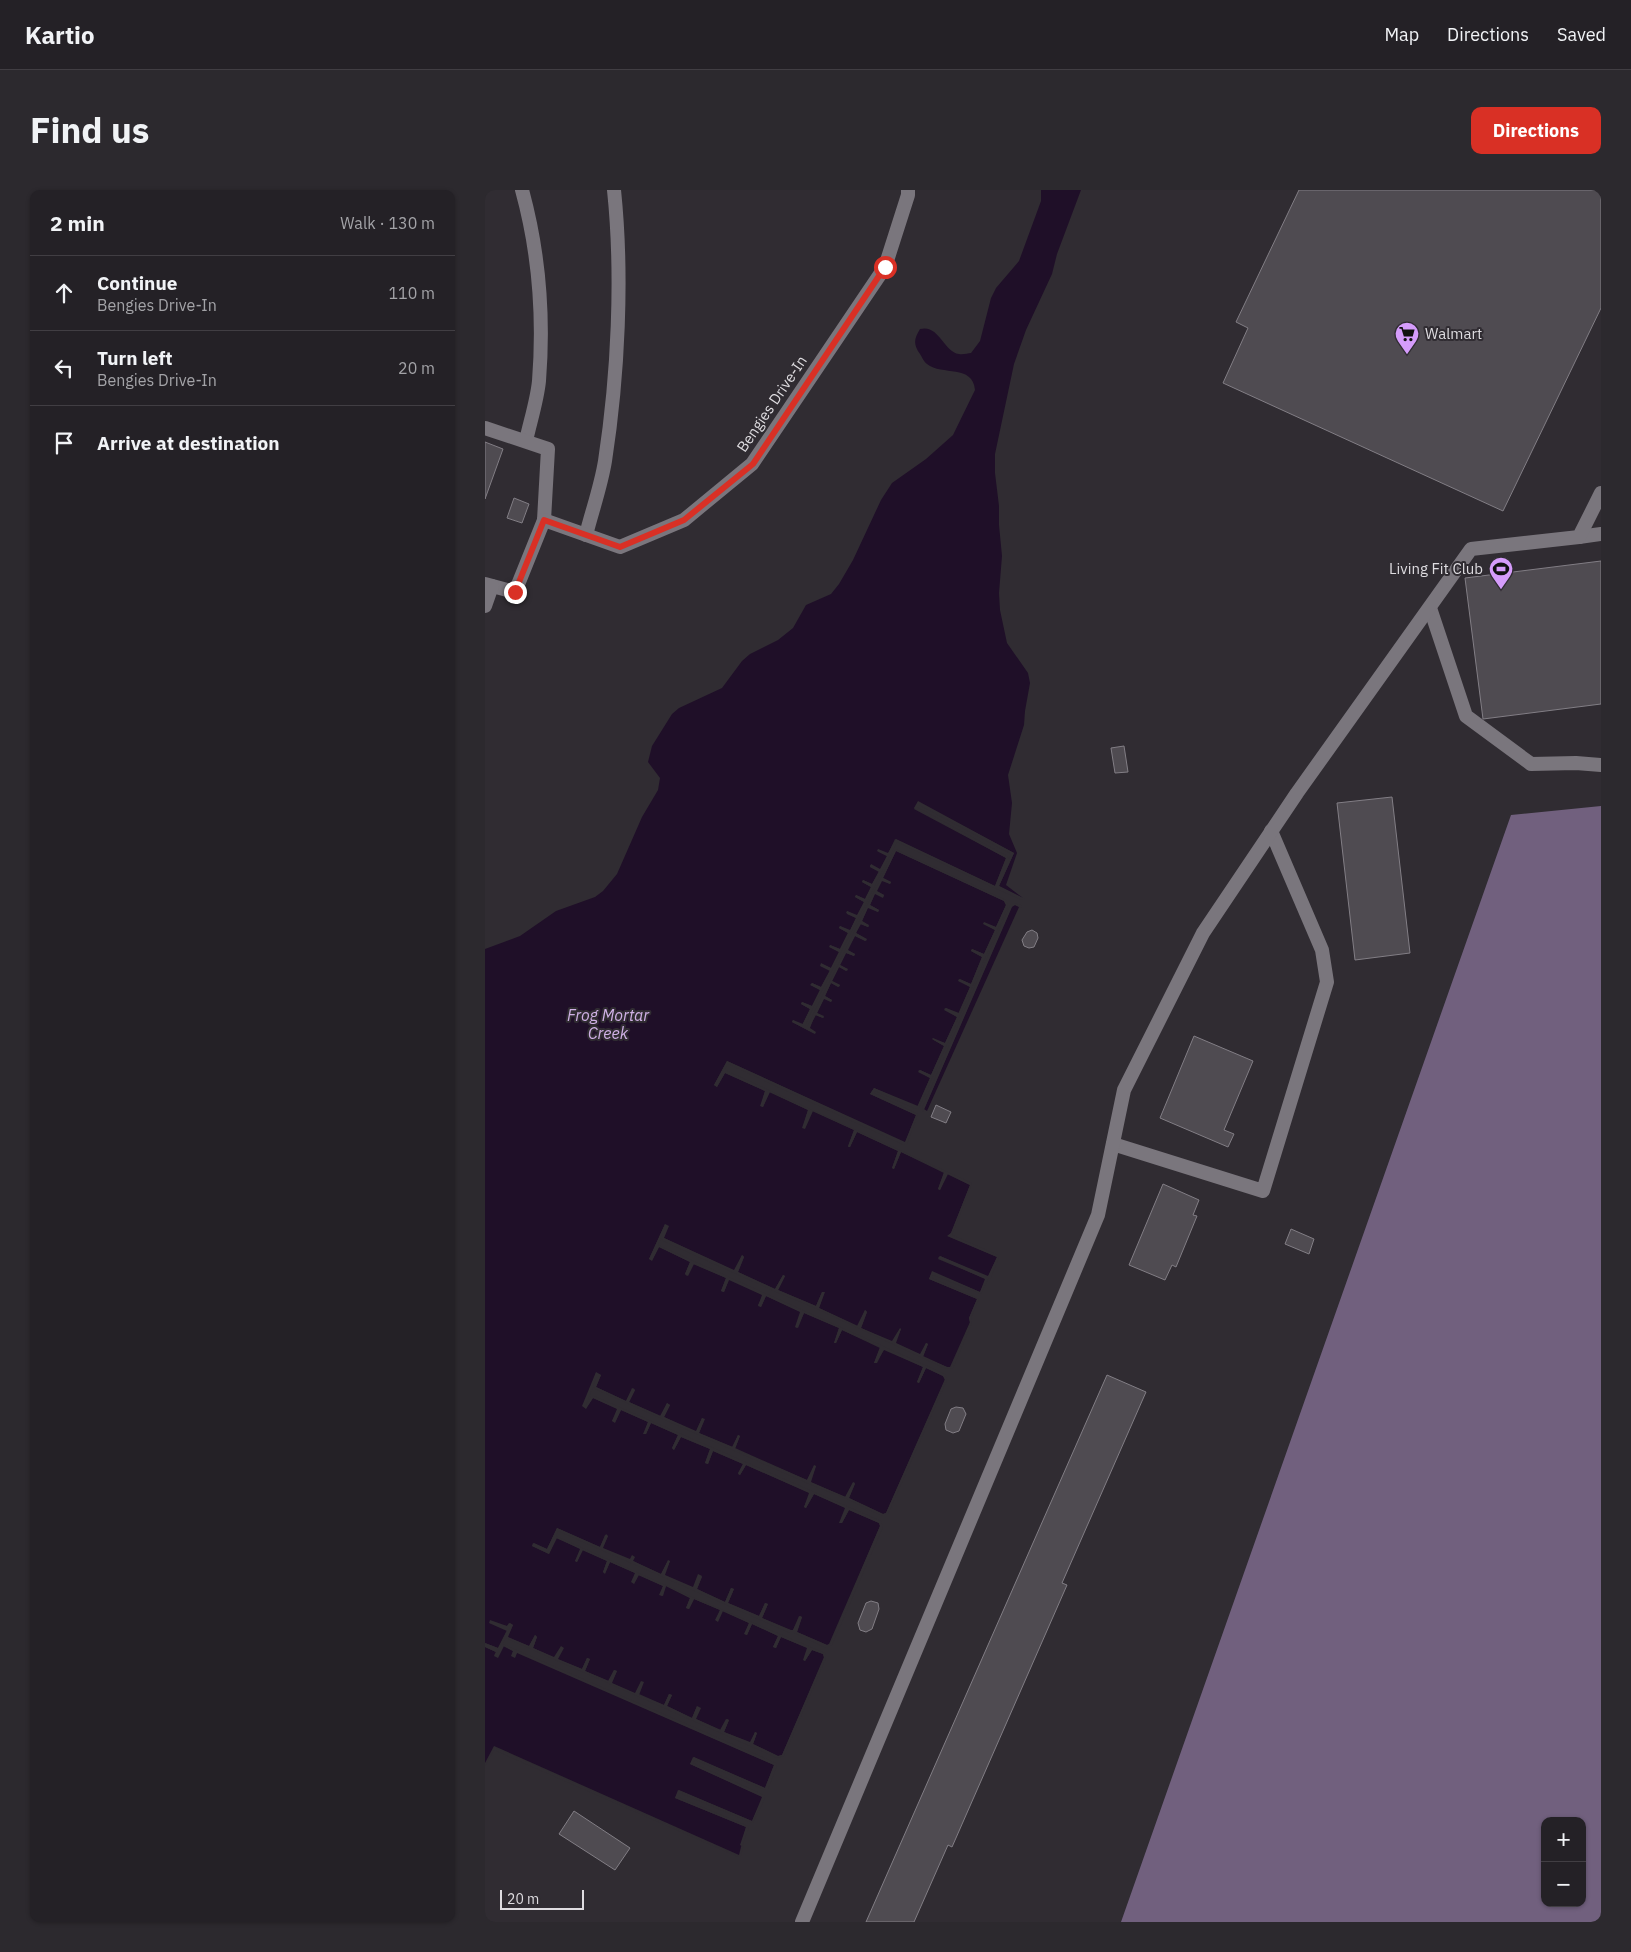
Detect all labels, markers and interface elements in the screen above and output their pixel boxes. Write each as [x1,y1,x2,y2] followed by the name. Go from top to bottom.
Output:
[25,19,95,51] text: Kartio
[1384,23,1419,46] text: Map
[1447,23,1529,46] text: Directions
[1557,23,1606,46] text: Saved
[30,107,149,153] text: Find us
[1471,107,1601,154] button: Directions
[50,209,105,237] text: 2 min
[340,213,435,233] text: Walk · 130 m
[874,256,897,279] route start
[97,271,177,295] text: Continue
[50,279,78,307] icon: ahead
[388,283,435,303] text: 110 m
[97,295,217,315] text: Bengies Drive-In
[1394,321,1420,355] supermarket icon: Walmart
[1425,324,1482,343] place label: Walmart
[97,346,173,370] text: Turn left
[732,352,811,456] street label: Bengies Drive-In
[50,354,78,382] icon: left
[398,358,435,378] text: 20 m
[97,370,217,390] text: Bengies Drive-In
[50,429,78,457] icon: arrive
[97,431,280,455] text: Arrive at destination
[1488,556,1514,590] sports icon: Living Fit Club
[1389,559,1483,578] place label: Living Fit Club
[504,581,527,604] route end
[567,1005,650,1043] water label: Frog Mortar Creek
[1541,1817,1586,1907] map controls
[1541,1817,1586,1862] button: +
[1541,1862,1586,1907] button: −
[500,1887,584,1910] scale bar
[507,1890,539,1908] text: 20 m

